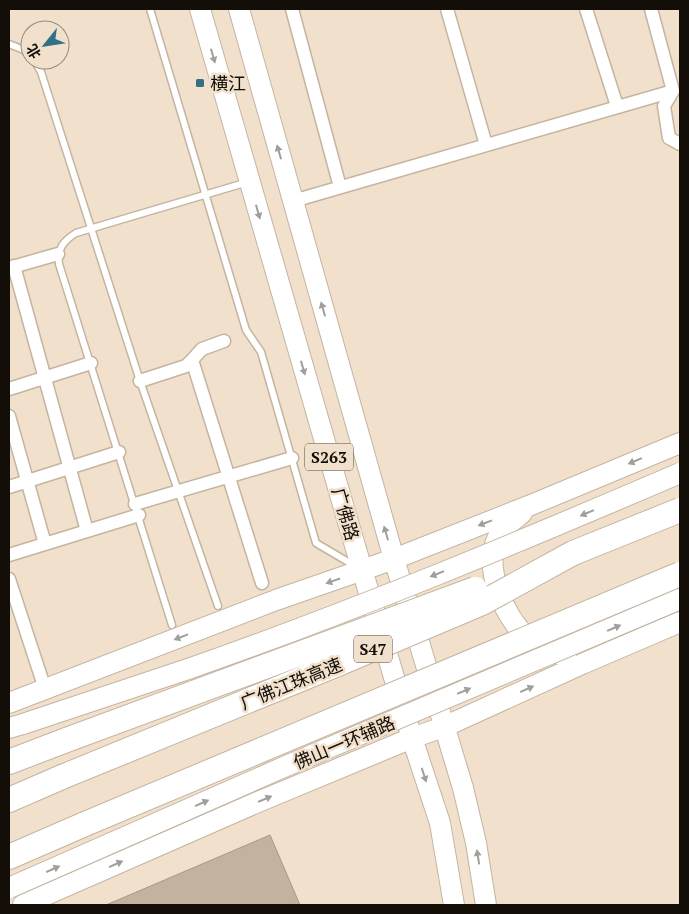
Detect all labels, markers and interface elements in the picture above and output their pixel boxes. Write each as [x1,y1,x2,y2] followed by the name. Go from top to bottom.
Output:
[20,20,70,70] north arrow
[22,41,45,63] text: 北
[210,48,218,63] one-way arrow
[210,71,246,95] place label: 横江
[194,77,206,89] marker: 横江
[275,145,283,160] one-way arrow
[255,204,263,219] one-way arrow
[319,301,327,316] one-way arrow
[300,360,308,375] one-way arrow
[305,444,353,471] road number: S263
[628,458,642,466] one-way arrow
[327,485,365,543] street label: 广佛路
[580,510,594,518] one-way arrow
[477,519,492,527] one-way arrow
[382,525,390,540] one-way arrow
[429,571,444,578] one-way arrow
[325,577,340,585] one-way arrow
[607,623,621,631] one-way arrow
[173,634,188,641] one-way arrow
[354,636,392,662] road number: S47
[236,652,346,714] street label: 广佛江珠高速
[520,684,534,692] one-way arrow
[457,687,472,695] one-way arrow
[290,710,398,774] street label: 佛山一环辅路
[421,768,429,783] one-way arrow
[258,795,272,803] one-way arrow
[195,799,209,807] one-way arrow
[474,849,482,865] one-way arrow
[109,860,123,868] one-way arrow
[46,864,60,872] one-way arrow

